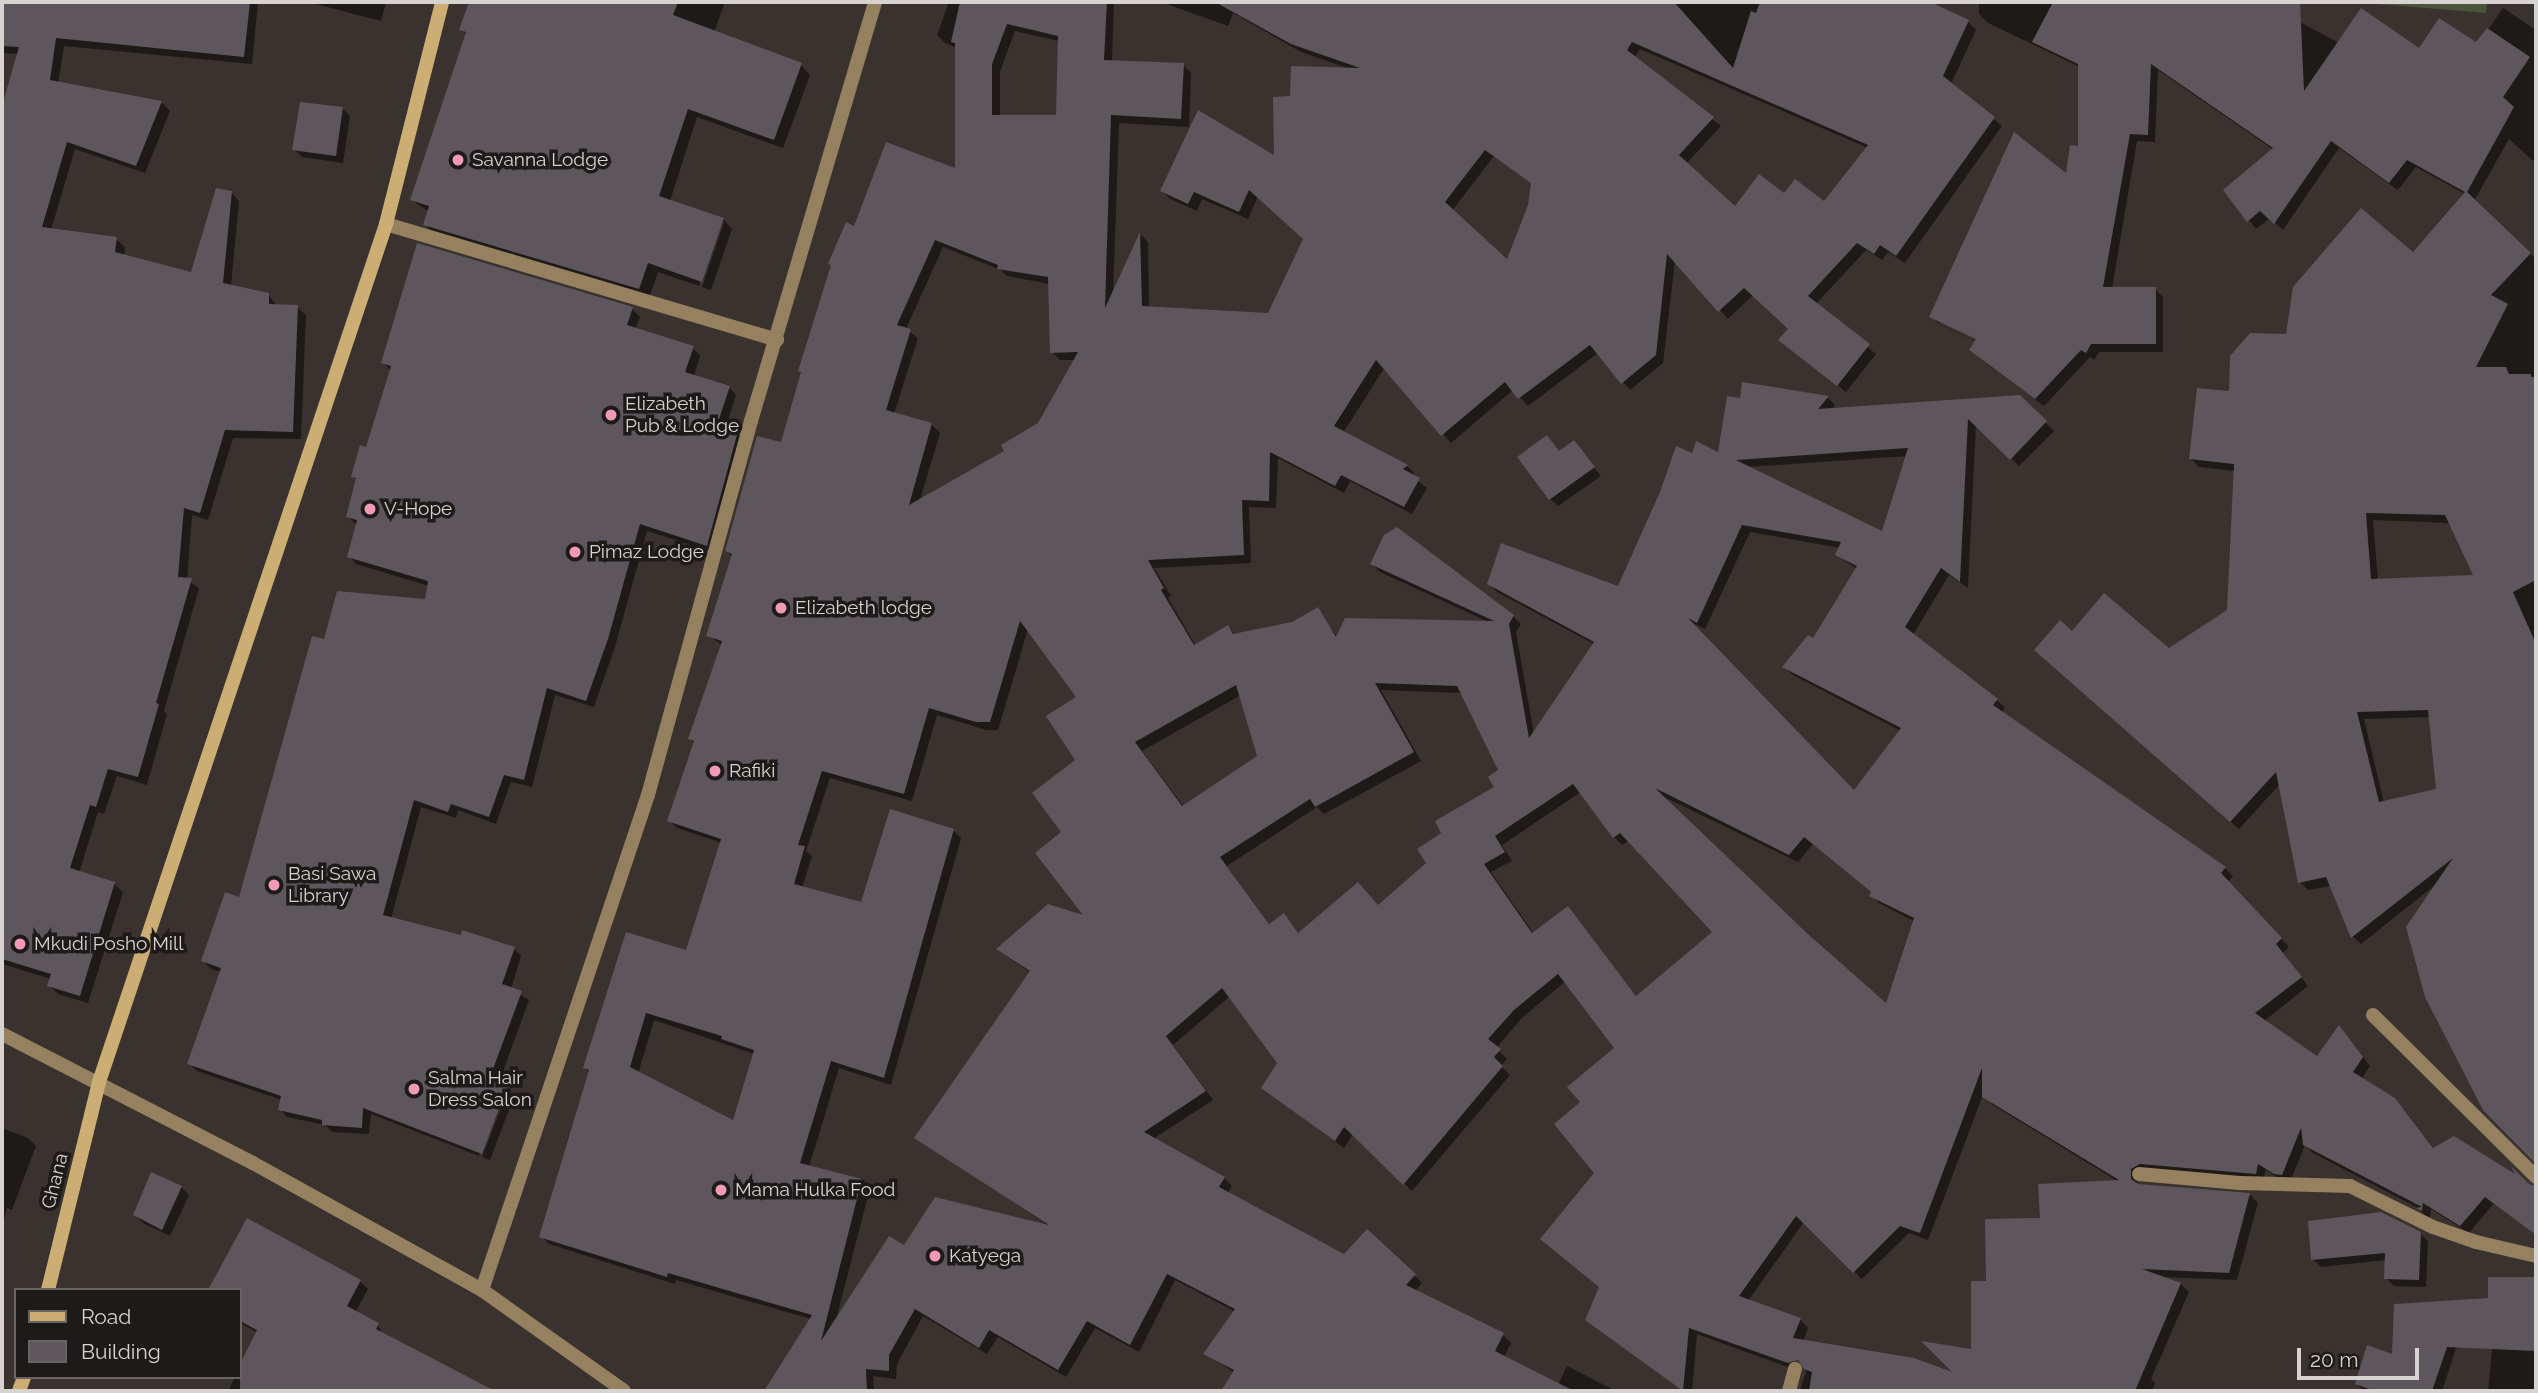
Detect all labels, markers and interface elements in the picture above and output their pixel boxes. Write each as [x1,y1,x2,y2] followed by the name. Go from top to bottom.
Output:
[472,149,608,171] place label: Savanna Lodge
[450,152,466,168] marker: Savanna Lodge
[625,393,739,437] place label: Elizabeth Pub & Lodge
[603,407,619,423] marker: Elizabeth Pub & Lodge
[384,498,452,520] place label: V-Hope
[362,501,378,517] marker: V-Hope
[589,541,704,563] place label: Pimaz Lodge
[567,544,583,560] marker: Pimaz Lodge
[795,597,932,619] place label: Elizabeth lodge
[773,600,789,616] marker: Elizabeth lodge
[729,760,775,782] place label: Rafiki
[707,763,723,779] marker: Rafiki
[288,863,376,907] place label: Basi Sawa Library
[266,877,282,893] marker: Basi Sawa Library
[34,933,183,955] place label: Mkudi Posho Mill
[12,936,28,952] marker: Mkudi Posho Mill
[428,1067,532,1111] place label: Salma Hair Dress Salon
[406,1081,422,1097] marker: Salma Hair Dress Salon
[37,1151,73,1211] street label: Ghana
[735,1179,895,1201] place label: Mama Hulka Food
[713,1182,729,1198] marker: Mama Hulka Food
[949,1245,1021,1267] place label: Katyega
[927,1248,943,1264] marker: Katyega
[14,1288,242,1379] legend
[81,1304,131,1329] text: Road
[2300,1334,2422,1378] scale bar
[81,1339,161,1364] text: Building
[2310,1347,2358,1372] text: 20 m

